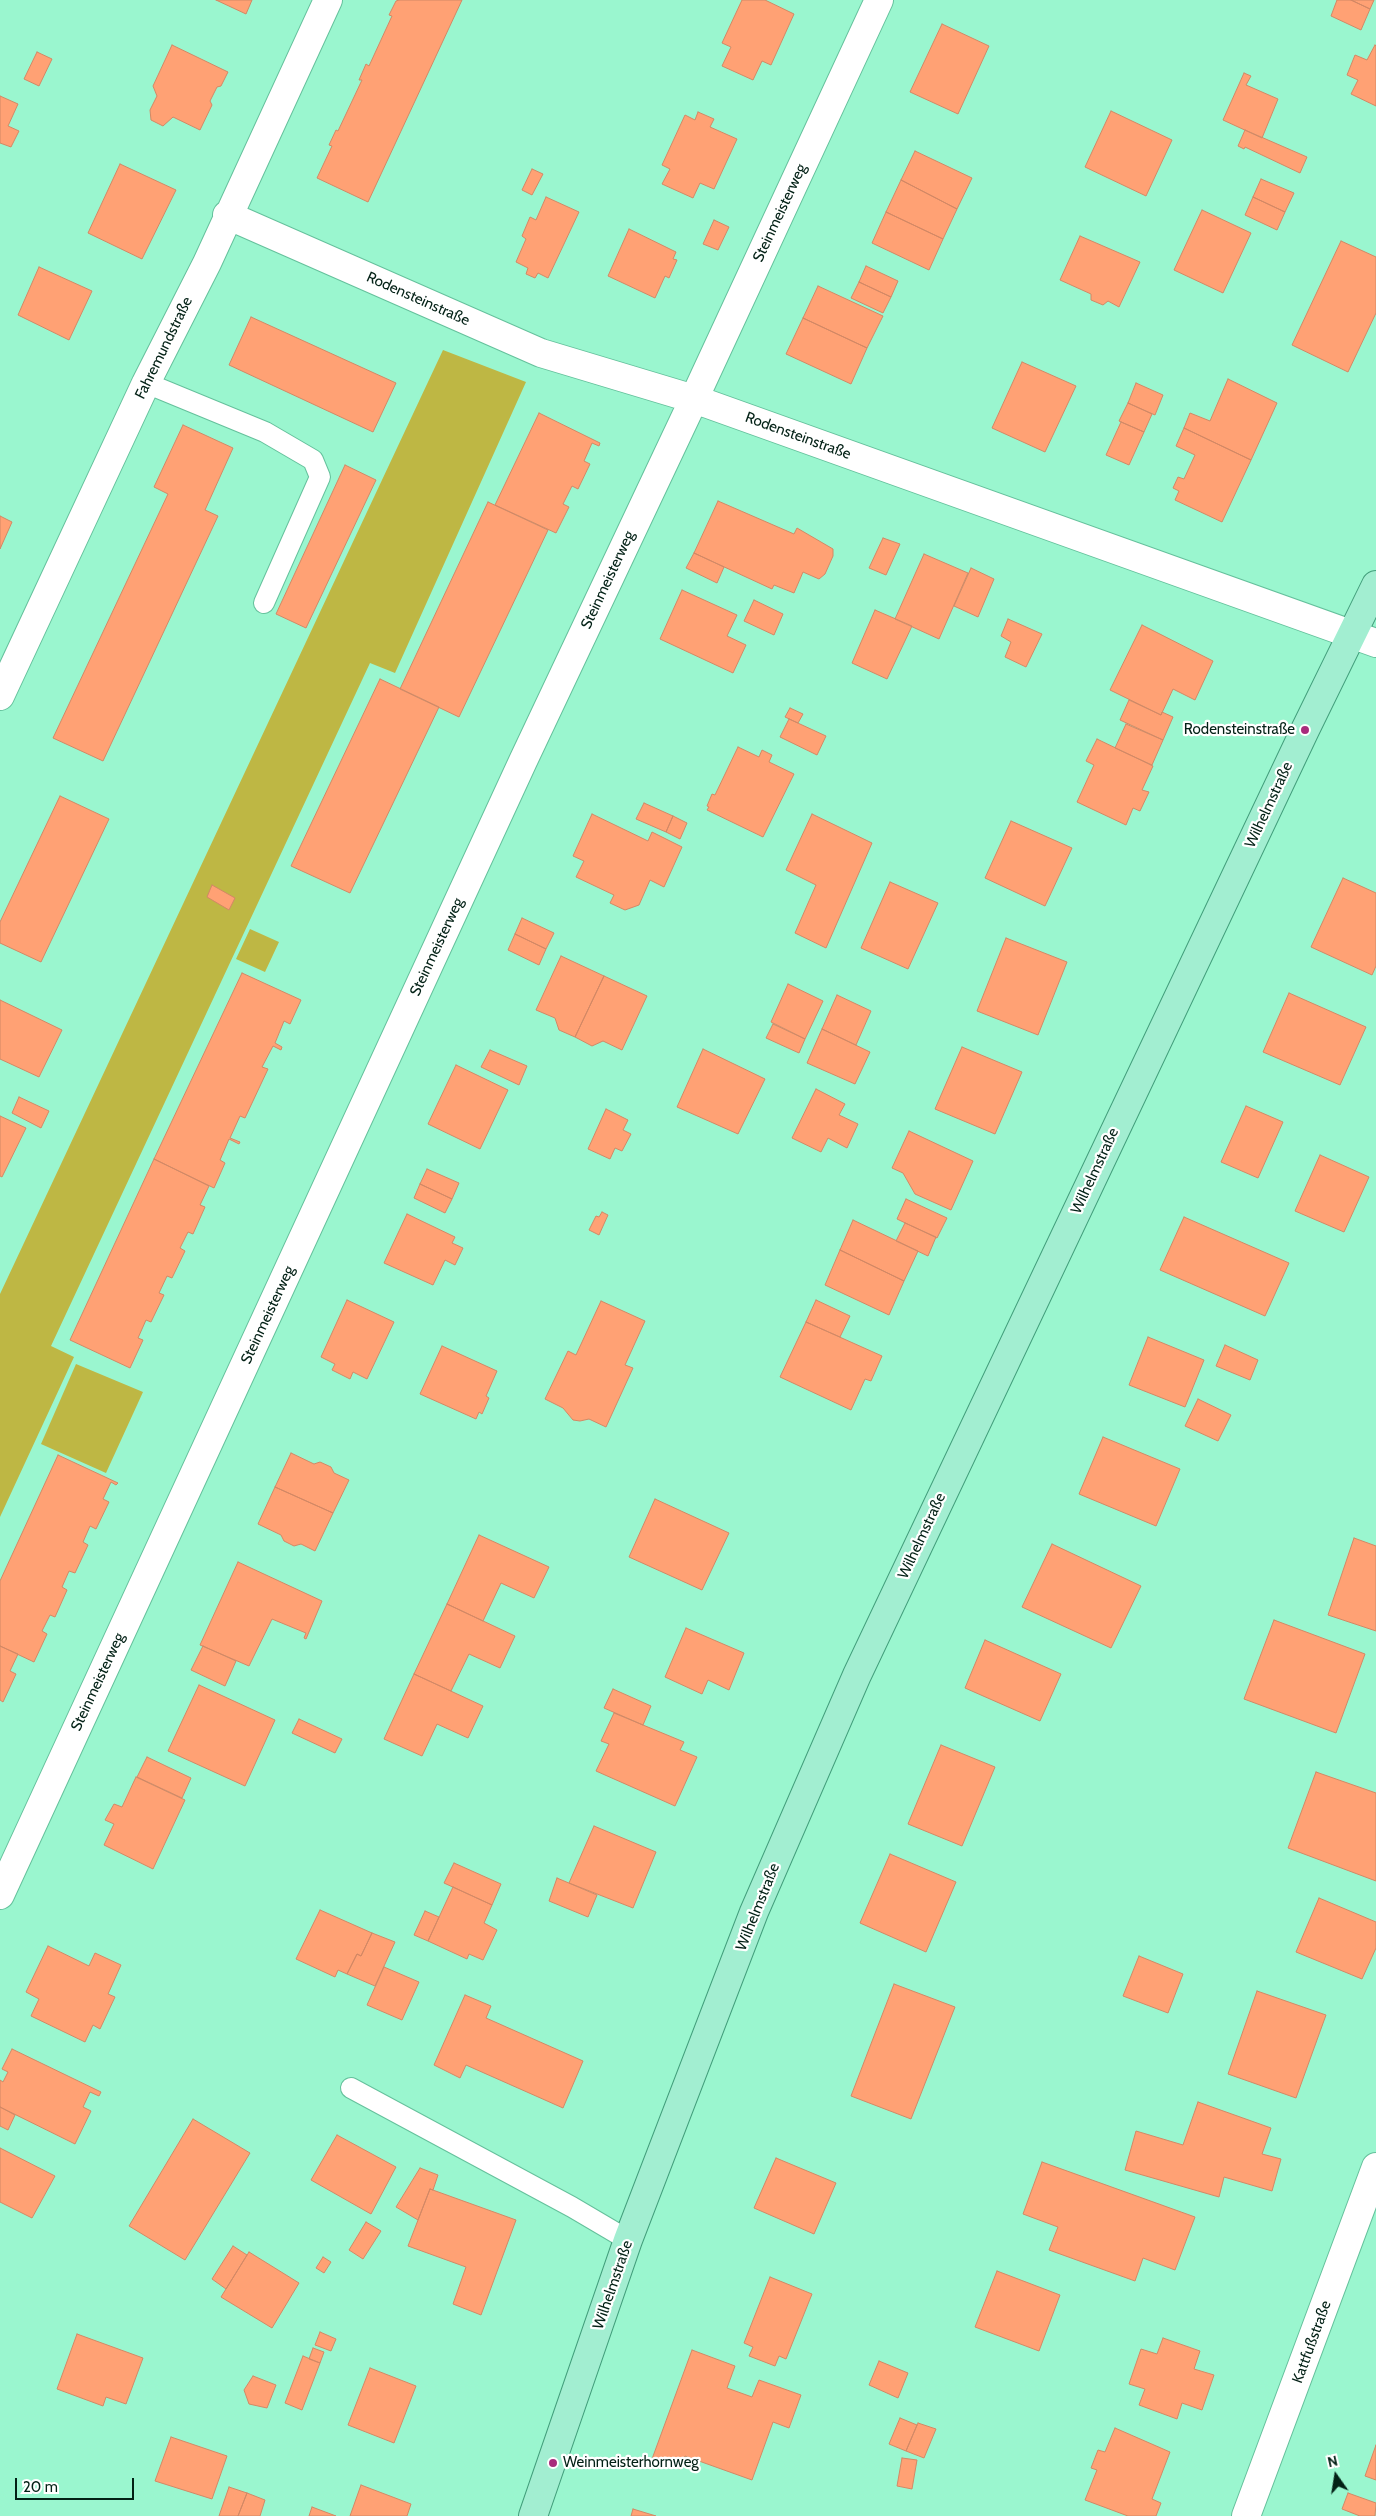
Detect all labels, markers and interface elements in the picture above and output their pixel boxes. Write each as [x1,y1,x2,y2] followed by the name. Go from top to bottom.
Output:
[749,161,811,265] street label: Steinmeisterweg
[364,268,472,330] street label: Rodensteinstraße
[131,294,197,402] street label: Fahremundstraße
[743,409,853,463] street label: Rodensteinstraße
[577,528,639,632] street label: Steinmeisterweg
[1184,721,1295,739] place label: Rodensteinstraße
[1299,724,1311,736] marker: Rodensteinstraße
[1241,759,1297,851] street label: Wilhelmstraße
[406,895,468,999] street label: Steinmeisterweg
[1067,1125,1123,1217] street label: Wilhelmstraße
[237,1263,299,1367] street label: Steinmeisterweg
[894,1490,950,1582] street label: Wilhelmstraße
[67,1630,129,1734] street label: Steinmeisterweg
[732,1861,784,1953] street label: Wilhelmstraße
[589,2238,637,2332] street label: Wilhelmstraße
[1289,2298,1335,2386] street label: Kattfußstraße
[1311,2451,1361,2501] north arrow
[1326,2452,1339,2471] text: N
[563,2454,699,2472] place label: Weinmeisterhornweg
[547,2457,559,2469] marker: Weinmeisterhornweg
[18,2468,136,2500] scale bar
[23,2478,58,2496] text: 20 m

